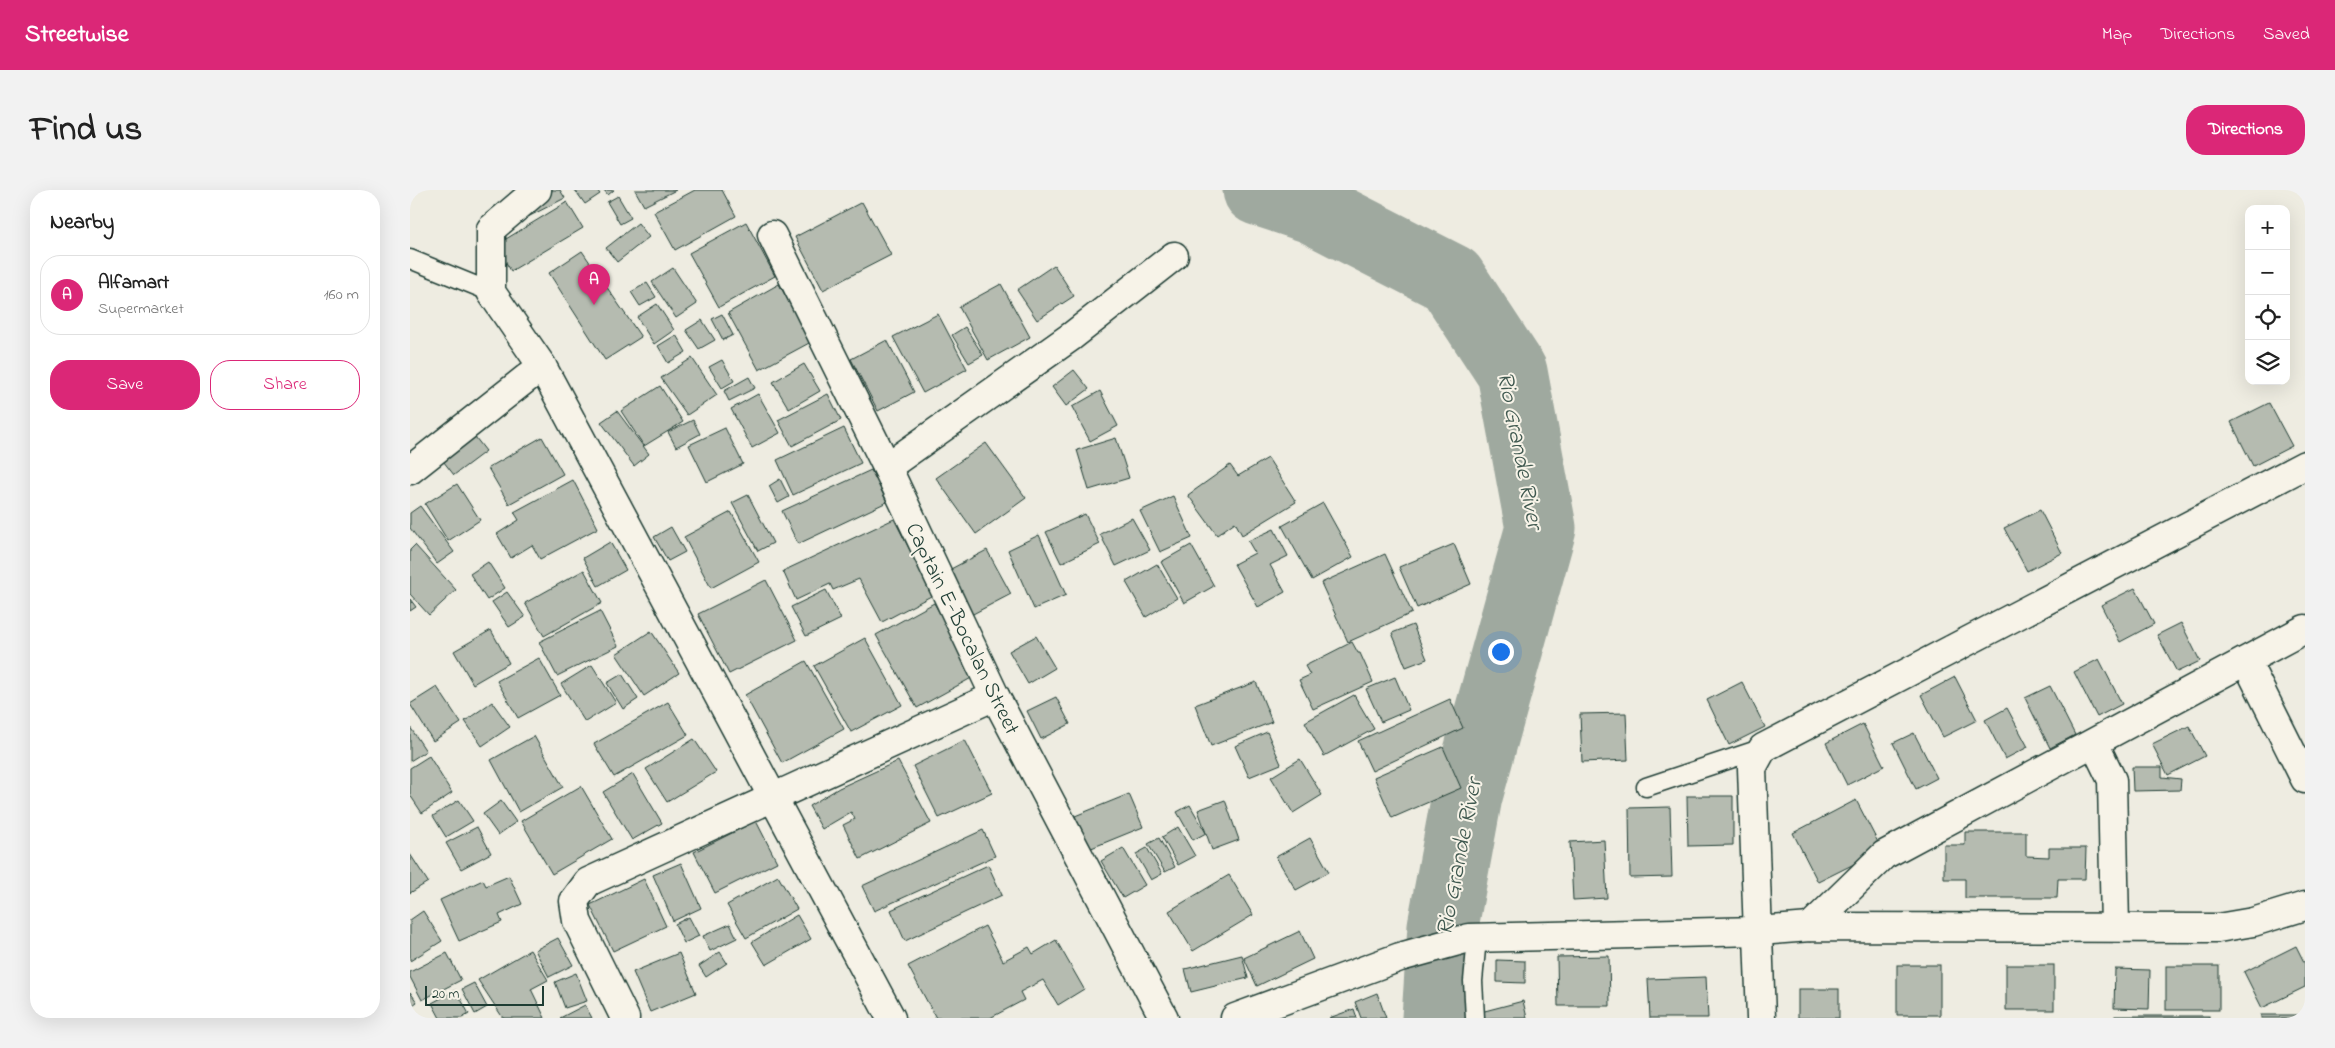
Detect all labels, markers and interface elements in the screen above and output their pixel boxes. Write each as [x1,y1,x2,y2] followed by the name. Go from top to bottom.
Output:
[25,18,129,53] text: Streetwise
[2102,22,2132,48] text: Map
[2160,22,2235,48] text: Directions
[2263,22,2310,48] text: Saved
[30,105,142,156] text: Find us
[2186,105,2305,155] button: Directions
[2245,205,2290,385] map controls
[2245,205,2290,250] button: +
[50,208,114,238] text: Nearby
[2245,250,2290,295] button: −
[578,264,610,305] pin: A
[98,270,169,297] text: Alfamart
[62,283,72,307] text: A
[324,283,359,307] text: 160 m
[2245,295,2290,340] button: locate
[98,297,184,321] text: Supermarket
[2245,340,2290,385] button: layers
[50,360,200,410] button: Save
[210,360,360,410] button: Share
[1486,369,1551,535] water label: Rio Grande River
[896,518,1027,741] street label: Captain E-Bocalan Street
[1488,639,1514,665] your location
[1428,773,1493,939] water label: Rio Grande River
[425,983,544,1006] scale bar
[432,984,459,1005] text: 20 m

